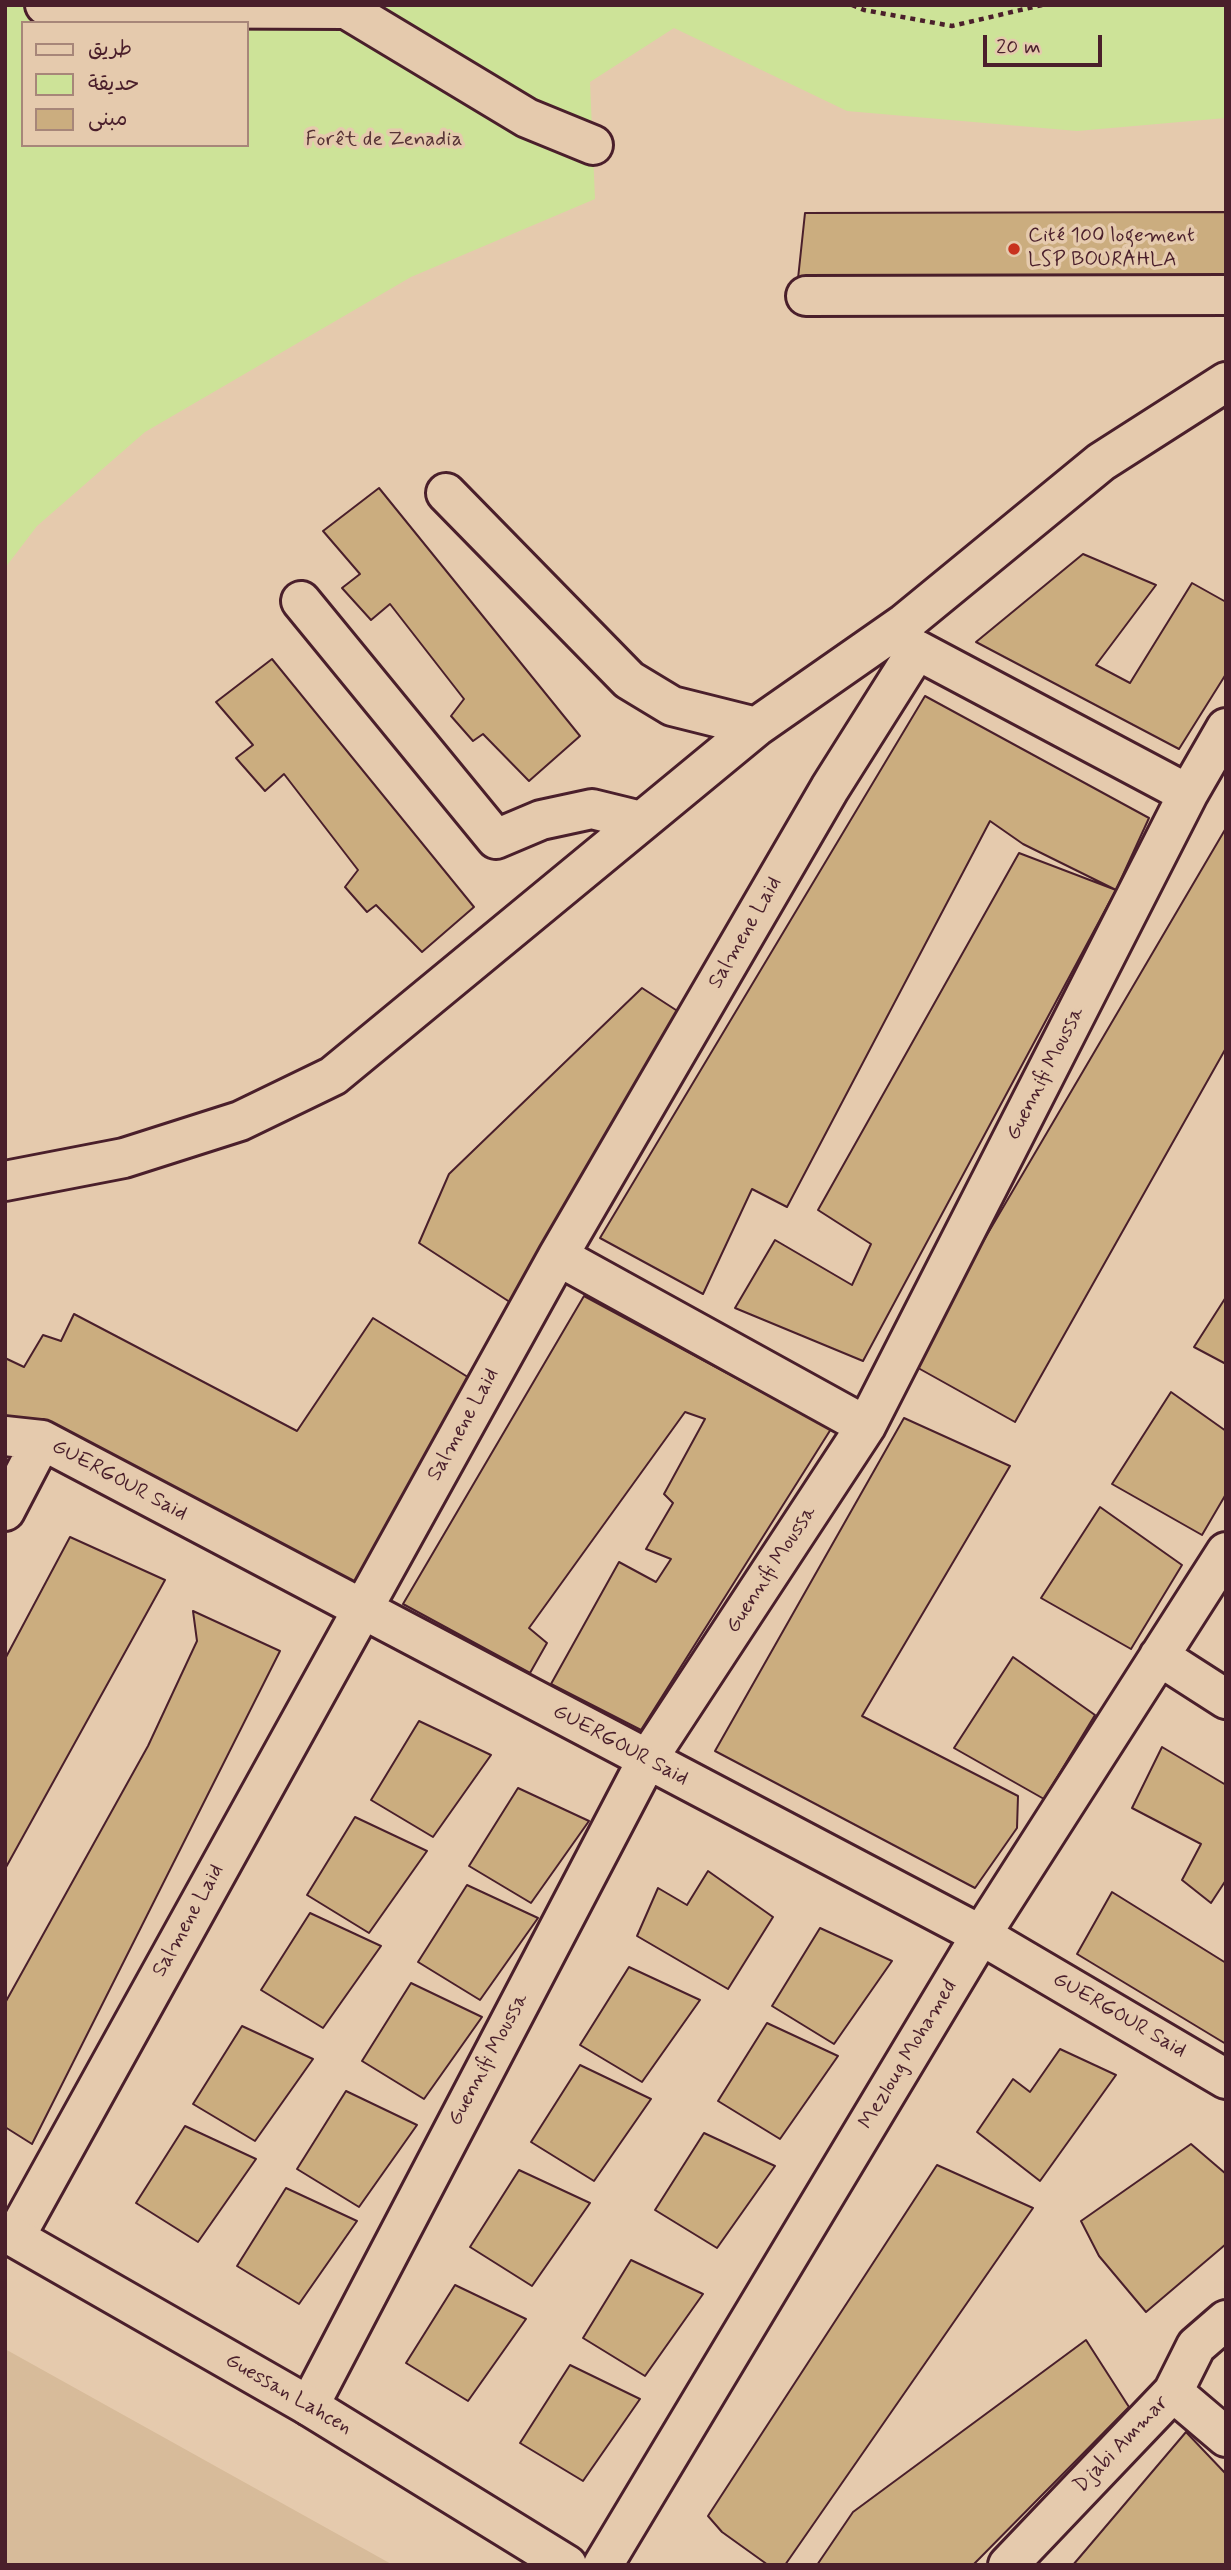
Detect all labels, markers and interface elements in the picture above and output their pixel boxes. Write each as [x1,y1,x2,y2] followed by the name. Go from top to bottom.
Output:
[21,21,248,147] legend
[986,21,1105,65] scale bar
[996,33,1041,61] text: 20 m
[88,35,132,63] text: طريق
[88,70,139,98] text: حديقة
[88,105,127,133] text: مبنى
[305,128,463,154] park label: Forêt de Zenadia
[1028,224,1195,274] place label: Cité 100 logement LSP BOURAHLA
[1006,241,1022,257] marker: Cité 100 logement LSP BOURAHLA
[704,873,788,993] street label: Salmene Laid
[1001,1003,1091,1145] street label: Guennifi Moussa
[423,1364,505,1486] street label: Salmene Laid
[47,1435,191,1527] street label: GUERGOUR Said
[721,1502,823,1638] street label: Guennifi Moussa
[548,1700,692,1792] street label: GUERGOUR Said
[148,1860,230,1982] street label: Salmene Laid
[1048,1968,1190,2064] street label: GUERGOUR Said
[855,1976,963,2134] street label: Mezloug Mohamed
[443,1989,535,2131] street label: Guennifi Moussa
[220,2349,356,2441] street label: Guessan Lahcen
[1069,2391,1175,2499] street label: Djabi Ammar

